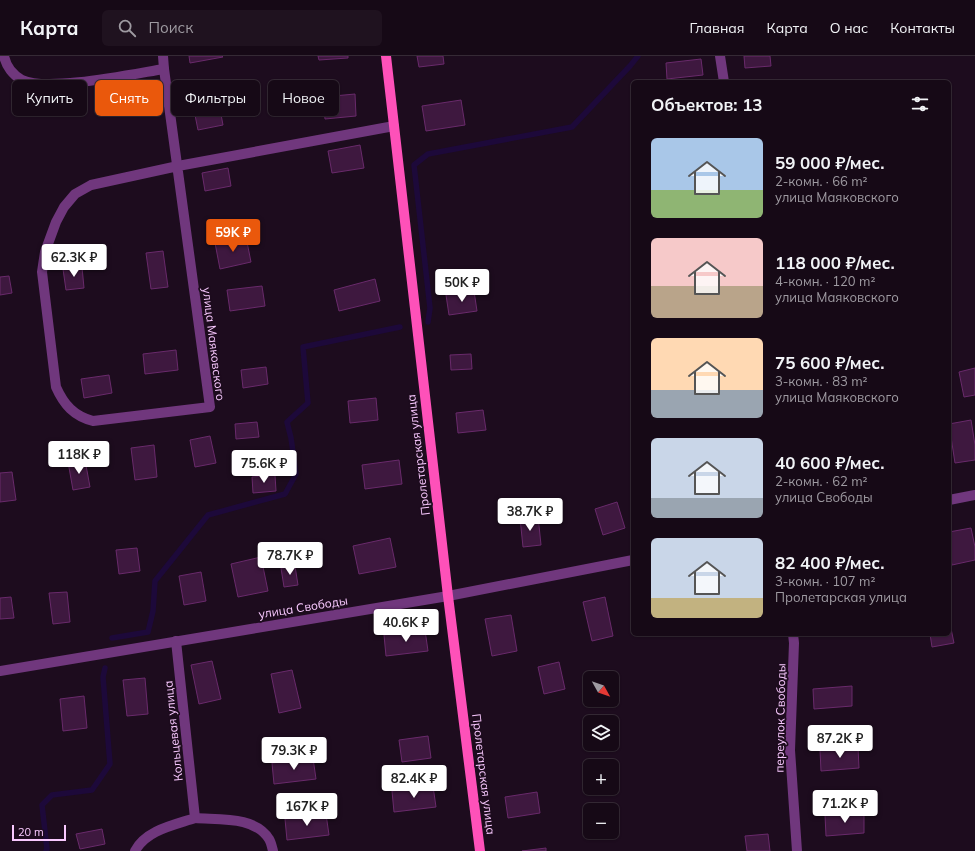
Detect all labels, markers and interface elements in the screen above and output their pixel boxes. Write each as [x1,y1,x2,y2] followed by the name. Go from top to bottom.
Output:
[102,10,382,46] search box
[20,16,78,40] text: Карта
[116,17,138,39] icon: search
[148,18,193,37] text: Поиск
[690,19,745,37] text: Главная
[767,19,808,37] text: Карта
[830,19,868,37] text: О нас
[890,19,955,37] text: Контакты
[12,80,87,116] chip: Купить
[95,80,163,116] chip: Снять
[171,80,260,116] chip: Фильтры
[268,80,339,116] chip: Новое
[909,93,931,115] icon: filters
[651,94,763,115] text: Объектов: 13
[775,152,884,173] text: 59 000 ₽/мес.
[683,154,731,202] icon: home
[775,173,868,189] text: 2-комн. · 66 m²
[775,189,899,205] text: улица Маяковского
[205,219,261,253] pin: 59K ₽
[215,224,251,240] text: 59K ₽
[37,244,111,278] pin: 62.3K ₽
[51,249,97,265] text: 62.3K ₽
[775,252,895,273] text: 118 000 ₽/мес.
[683,254,731,302] icon: home
[434,269,490,303] pin: 50K ₽
[775,273,875,289] text: 4-комн. · 120 m²
[444,274,480,290] text: 50K ₽
[200,286,228,402] street label: улица Маяковского
[775,289,899,305] text: улица Маяковского
[775,352,884,373] text: 75 600 ₽/мес.
[683,354,731,402] icon: home
[775,373,868,389] text: 3-комн. · 83 m²
[775,389,899,405] text: улица Маяковского
[403,394,433,516] street label: Пролетарская улица
[46,441,112,475] pin: 118K ₽
[57,446,101,462] text: 118K ₽
[227,450,301,484] pin: 75.6K ₽
[775,452,884,473] text: 40 600 ₽/мес.
[683,454,731,502] icon: home
[241,455,287,471] text: 75.6K ₽
[775,473,868,489] text: 2-комн. · 62 m²
[775,489,873,505] text: улица Свободы
[493,498,567,532] pin: 38.7K ₽
[507,503,553,519] text: 38.7K ₽
[253,542,327,576] pin: 78.7K ₽
[267,547,313,563] text: 78.7K ₽
[775,552,884,573] text: 82 400 ₽/мес.
[683,554,731,602] icon: home
[775,573,875,589] text: 3-комн. · 107 m²
[775,589,907,605] text: Пролетарская улица
[257,593,349,621] street label: улица Свободы
[369,609,443,643] pin: 40.6K ₽
[383,614,429,630] text: 40.6K ₽
[772,663,788,773] street label: переулок Свободы
[583,671,619,707] north arrow
[583,671,619,839] map controls
[160,680,186,782] street label: Кольцевая улица
[469,713,499,835] street label: Пролетарская улица
[583,715,619,751] button: layers
[803,725,877,759] pin: 87.2K ₽
[817,730,863,746] text: 87.2K ₽
[257,737,331,771] pin: 79.3K ₽
[271,742,317,758] text: 79.3K ₽
[583,759,619,795] button: +
[377,765,451,799] pin: 82.4K ₽
[391,770,437,786] text: 82.4K ₽
[808,790,882,824] pin: 71.2K ₽
[274,793,340,827] pin: 167K ₽
[822,795,868,811] text: 71.2K ₽
[285,798,329,814] text: 167K ₽
[583,803,619,839] button: −
[12,823,66,842] scale bar
[18,825,44,839] text: 20 m

